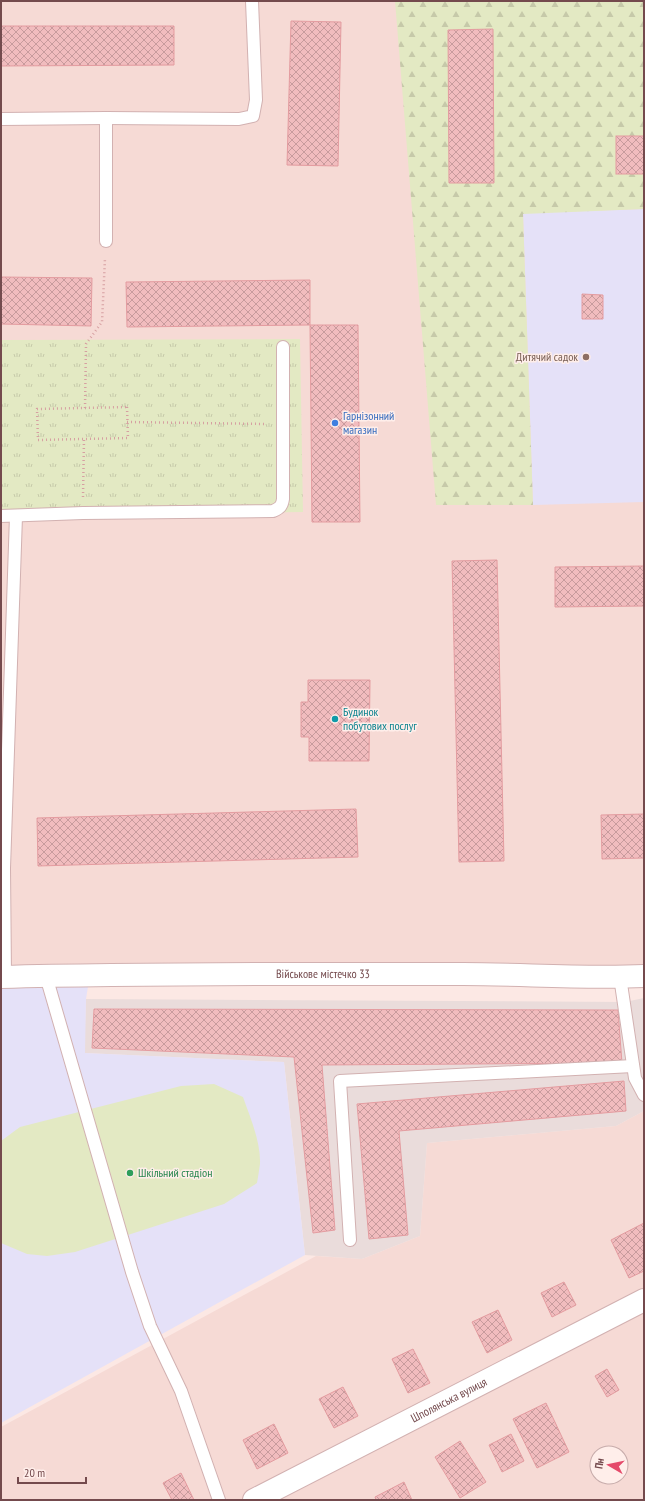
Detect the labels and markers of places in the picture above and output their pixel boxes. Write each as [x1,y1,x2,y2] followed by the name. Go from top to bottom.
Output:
[516,349,578,364] place label: Дитячий садок
[581,352,591,362] marker: Дитячий садок
[343,408,394,437] place label: Гарнізонний магазин
[330,418,340,428] marker: Гарнізонний магазин
[343,704,417,733] place label: Будинок побутових послуг
[330,714,340,724] marker: Будинок побутових послуг
[138,1165,212,1180] place label: Шкільний стадіон
[125,1168,135,1178] marker: Шкільний стадіон

